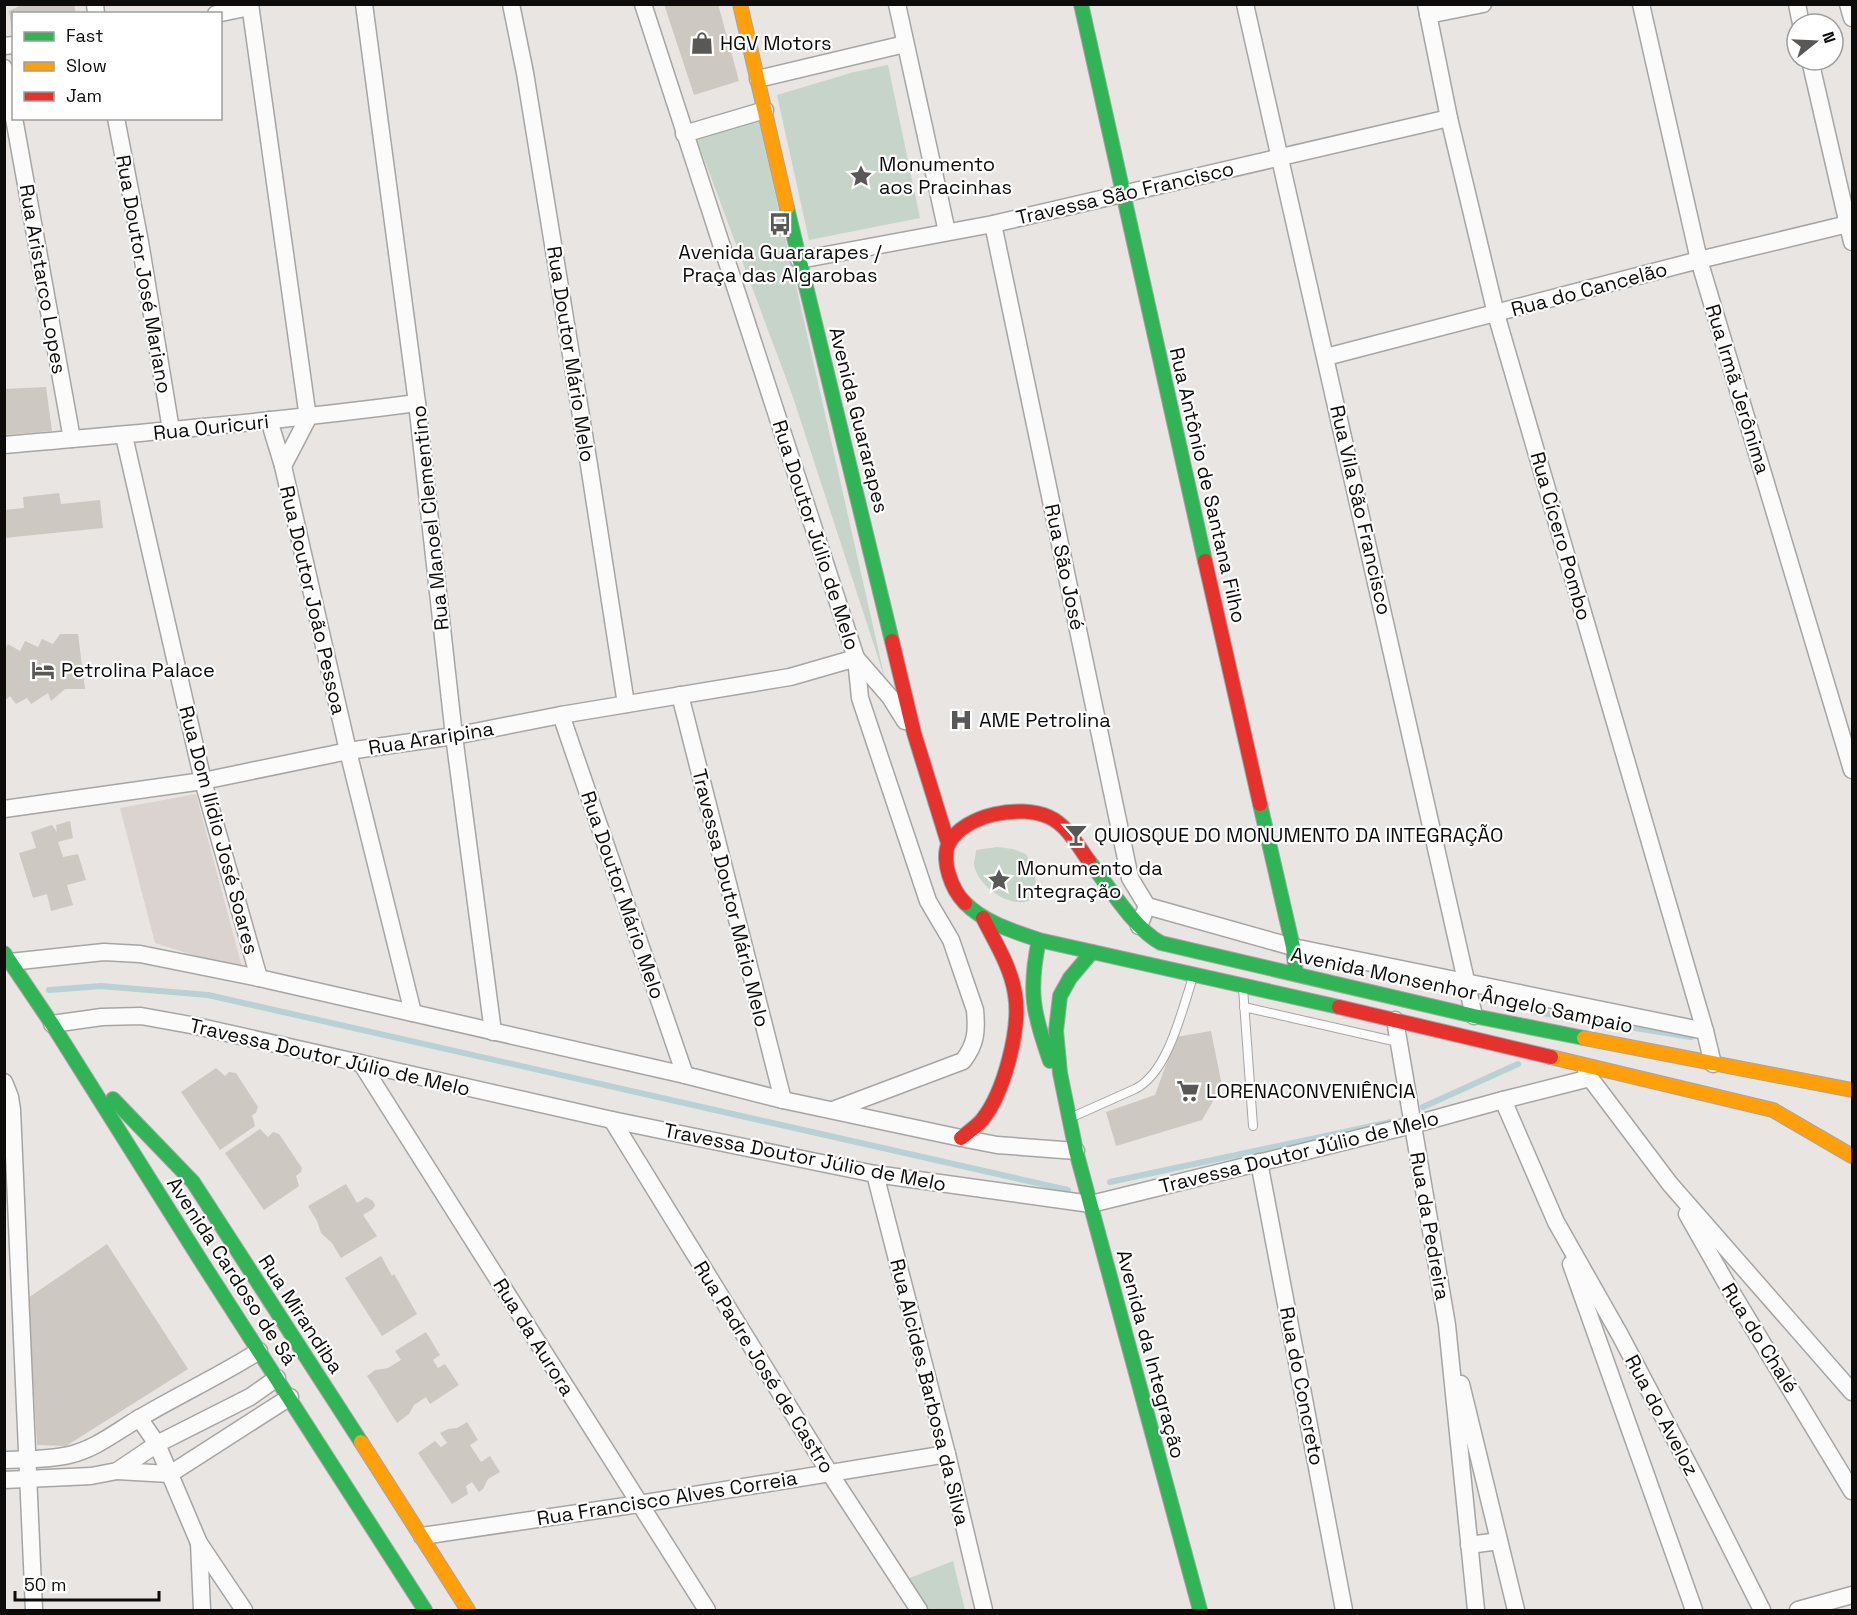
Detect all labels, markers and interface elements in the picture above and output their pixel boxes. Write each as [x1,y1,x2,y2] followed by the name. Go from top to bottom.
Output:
[12,12,222,120] legend
[1785,12,1845,72] north arrow
[66,24,103,47] text: Fast
[1817,29,1840,46] text: N
[689,30,715,56] shop icon: HGV Motors
[720,30,832,56] place label: HGV Motors
[66,54,107,77] text: Slow
[66,84,102,107] text: Jam
[879,151,1012,200] place label: Monumento aos Pracinhas
[110,153,178,395] street label: Rua Doutor José Mariano
[1014,155,1236,231] street label: Travessa São Francisco
[848,163,874,189] place icon: Monumento aos Pracinhas
[13,182,73,376] street label: Rua Aristarco Lopes
[767,211,793,237] bus stop icon: Avenida Guararapes / Praça das Algarobas
[678,239,882,288] place label: Avenida Guararapes / Praça das Algarobas
[541,244,601,464] street label: Rua Doutor Mário Melo
[1508,256,1670,322] street label: Rua do Cancelão
[1700,301,1776,477] street label: Rua Irmã Jerônima
[823,324,895,516] street label: Avenida Guararapes
[1164,345,1252,625] street label: Rua Antônio de Santana Filho
[1324,403,1398,617] street label: Rua Vila São Francisco
[405,404,455,632] street label: Rua Manoel Clementino
[152,408,270,446] street label: Rua Ouricuri
[766,417,866,653] street label: Rua Doutor Júlio de Melo
[1524,449,1598,623] street label: Rua Cícero Pombo
[274,483,352,717] street label: Rua Doutor João Pessoa
[1039,501,1091,633] street label: Rua São José
[30,657,56,683] hotel icon: Petrolina Palace
[61,657,215,683] place label: Petrolina Palace
[173,703,265,957] street label: Rua Dom Ilídio José Soares
[948,707,974,733] hospital icon: AME Petrolina
[979,707,1111,733] place label: AME Petrolina
[366,715,496,761] street label: Rua Araripina
[686,766,776,1030] street label: Travessa Doutor Mário Melo
[575,788,671,1002] street label: Rua Doutor Mário Melo
[1063,822,1089,848] bar icon: QUIOSQUE DO MONUMENTO DA INTEGRAÇÃO
[1094,822,1503,848] place label: QUIOSQUE DO MONUMENTO DA INTEGRAÇÃO
[1017,855,1163,904] place label: Monumento da Integração
[986,867,1012,893] place icon: Monumento da Integração
[1288,941,1636,1039] street label: Avenida Monsenhor Ângelo Sampaio
[187,1012,473,1102] street label: Travessa Doutor Júlio de Melo
[1175,1078,1201,1104] supermarket icon: LORENACONVENIÊNCIA
[1206,1078,1416,1104] place label: LORENACONVENIÊNCIA
[1157,1105,1441,1199] street label: Travessa Doutor Júlio de Melo
[662,1117,948,1197] street label: Travessa Doutor Júlio de Melo
[1404,1150,1456,1302] street label: Rua da Pedreira
[161,1172,303,1370] street label: Avenida Cardoso de Sá
[1111,1247,1191,1461] street label: Avenida da Integração
[253,1250,349,1378] street label: Rua Mirandiba
[688,1256,840,1478] street label: Rua Padre José de Castro
[884,1256,976,1528] street label: Rua Alcides Barbosa da Silva
[488,1273,580,1401] street label: Rua da Aurora
[1716,1278,1804,1398] street label: Rua do Chalé
[1274,1304,1330,1468] street label: Rua do Concreto
[1619,1350,1705,1480] street label: Rua do Aveloz
[535,1465,799,1531] street label: Rua Francisco Alves Correia
[15,1564,159,1602] scale bar
[24,1573,66,1596] text: 50 m

